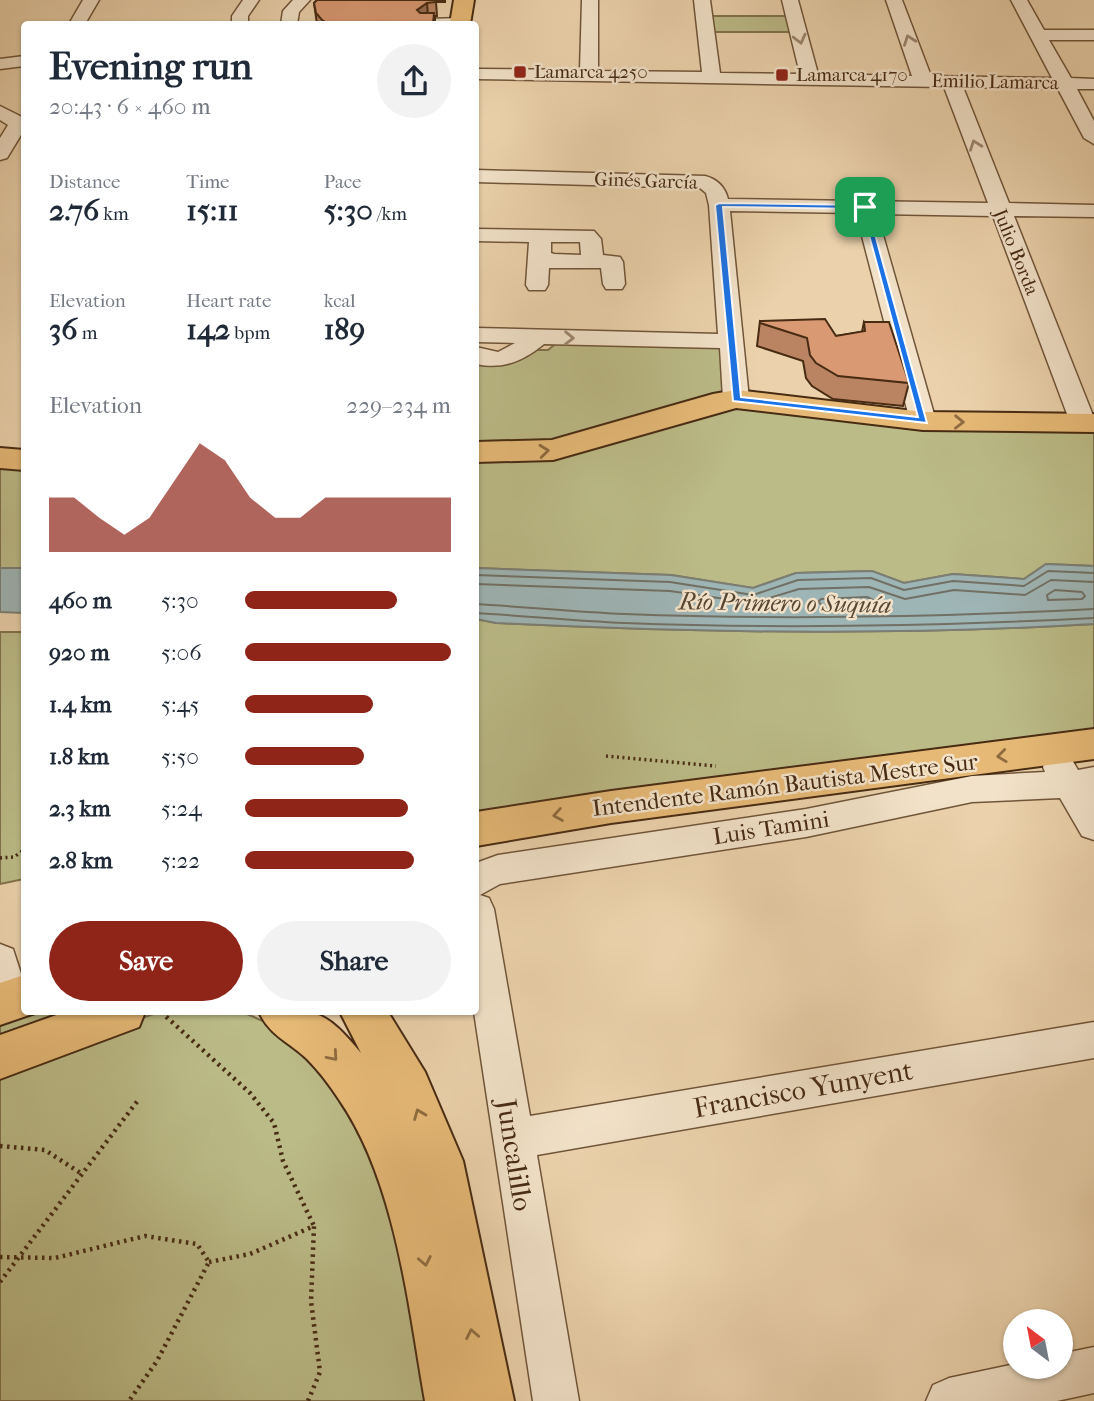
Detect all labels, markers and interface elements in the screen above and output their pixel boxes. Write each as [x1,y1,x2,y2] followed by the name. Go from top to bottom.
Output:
[792,33,806,45] one-way arrow
[903,35,917,47] one-way arrow
[49,44,252,89] text: Evening run
[377,44,451,118] button: share
[534,61,648,83] place label: Lamarca 4250
[512,64,528,80] marker: Lamarca 4250
[796,64,908,86] place label: Lamarca 4170
[774,67,790,83] marker: Lamarca 4170
[931,70,1059,94] street label: Emilio Lamarca
[49,93,211,120] text: 20:43 · 6 × 460 m
[969,139,983,151] one-way arrow
[594,168,698,194] street label: Ginés García
[49,171,120,193] text: Distance
[186,171,230,193] text: Time
[324,171,362,193] text: Pace
[835,177,895,237] pin
[846,188,884,226] icon: arrive
[49,193,99,228] text: 2.76
[186,193,239,228] text: 15:11
[324,193,373,228] text: 5:30
[99,203,129,225] text: km
[373,203,407,225] text: /km
[988,204,1043,298] street label: Julio Borda
[49,290,126,312] text: Elevation
[186,290,271,312] text: Heart rate
[324,290,356,312] text: kcal
[49,312,78,347] text: 36
[186,312,230,347] text: 142
[324,312,365,347] text: 189
[78,322,97,344] text: m
[230,322,270,344] text: bpm
[564,330,574,346] one-way arrow
[49,392,142,419] text: Elevation
[346,392,451,419] text: 229–234 m
[954,415,965,430] one-way arrow
[539,444,550,459] one-way arrow
[49,587,112,614] text: 460 m
[161,587,199,614] text: 5:30
[677,587,891,619] water label: Río Primero o Suquía
[49,639,110,666] text: 920 m
[161,639,202,666] text: 5:06
[49,691,112,718] text: 1.4 km
[161,691,199,718] text: 5:45
[49,743,109,770] text: 1.8 km
[161,743,199,770] text: 5:50
[591,748,980,822] street label: Intendente Ramón Bautista Mestre Sur
[996,749,1008,764] one-way arrow
[49,795,111,822] text: 2.3 km
[161,795,202,822] text: 5:24
[711,805,831,851] street label: Luis Tamini
[552,807,564,822] one-way arrow
[49,847,113,874] text: 2.8 km
[161,847,200,874] text: 5:22
[49,921,243,1001] button: Save
[257,921,451,1001] button: Share
[325,1048,337,1061] one-way arrow
[691,1053,915,1125] street label: Francisco Yunyent
[490,1095,540,1213] street label: Juncalillo
[413,1108,427,1120] one-way arrow
[417,1255,432,1267] one-way arrow
[1003,1309,1073,1379] north arrow
[1003,1309,1073,1379] map controls
[466,1328,481,1340] one-way arrow

